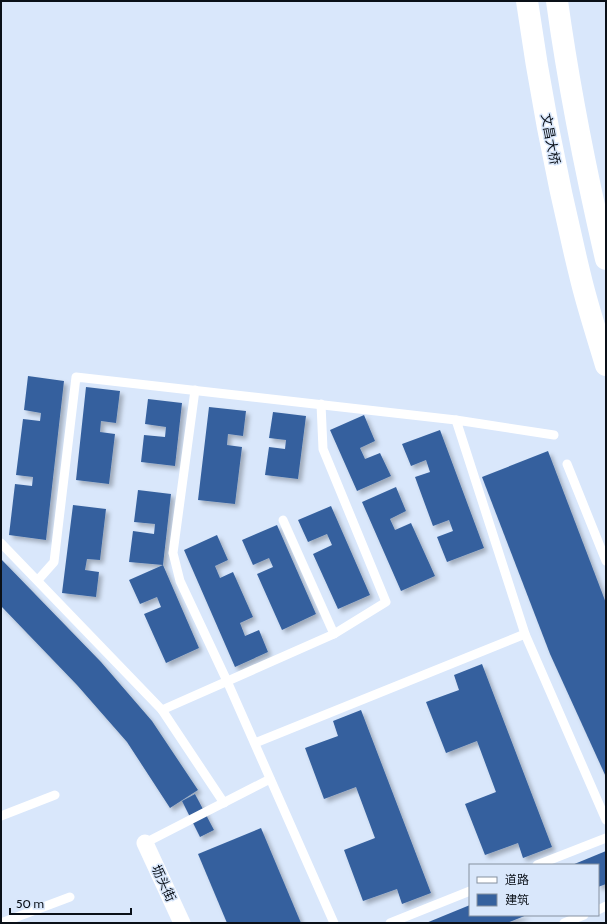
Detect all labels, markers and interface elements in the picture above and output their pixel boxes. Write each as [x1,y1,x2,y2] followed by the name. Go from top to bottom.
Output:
[538,112,564,166] street label: 文昌大桥
[149,862,179,904] street label: 坜头街
[469,864,599,916] legend
[505,872,529,887] text: 道路
[10,890,131,916] scale bar
[505,892,529,907] text: 建筑
[16,896,44,911] text: 50 m

